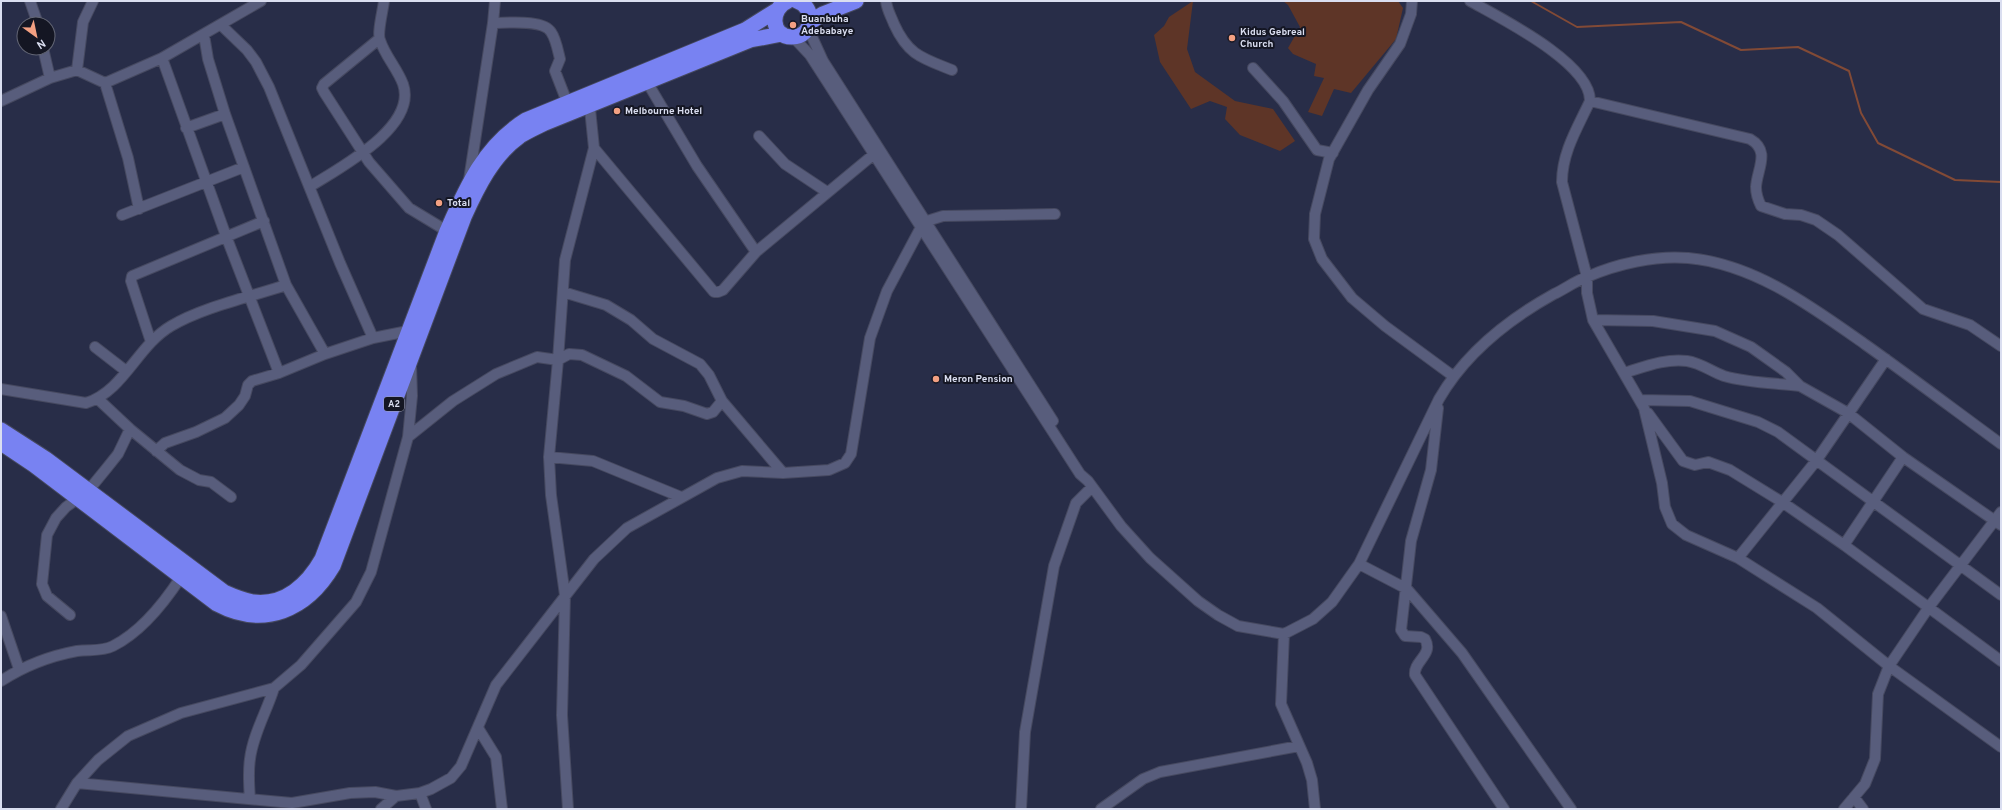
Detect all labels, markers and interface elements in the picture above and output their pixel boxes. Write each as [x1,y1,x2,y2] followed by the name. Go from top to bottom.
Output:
[801,13,854,38] place label: Buanbuha Adebabaye
[16,16,56,56] north arrow
[788,20,798,30] marker: Buanbuha Adebabaye
[1240,26,1305,51] place label: Kidus Gebreal Church
[1227,33,1237,43] marker: Kidus Gebreal Church
[34,36,48,52] text: N
[625,105,702,118] place label: Melbourne Hotel
[612,106,622,116] marker: Melbourne Hotel
[447,197,470,210] place label: Total
[434,198,444,208] marker: Total
[944,373,1013,386] place label: Meron Pension
[931,374,941,384] marker: Meron Pension
[384,397,404,411] road number: A2

